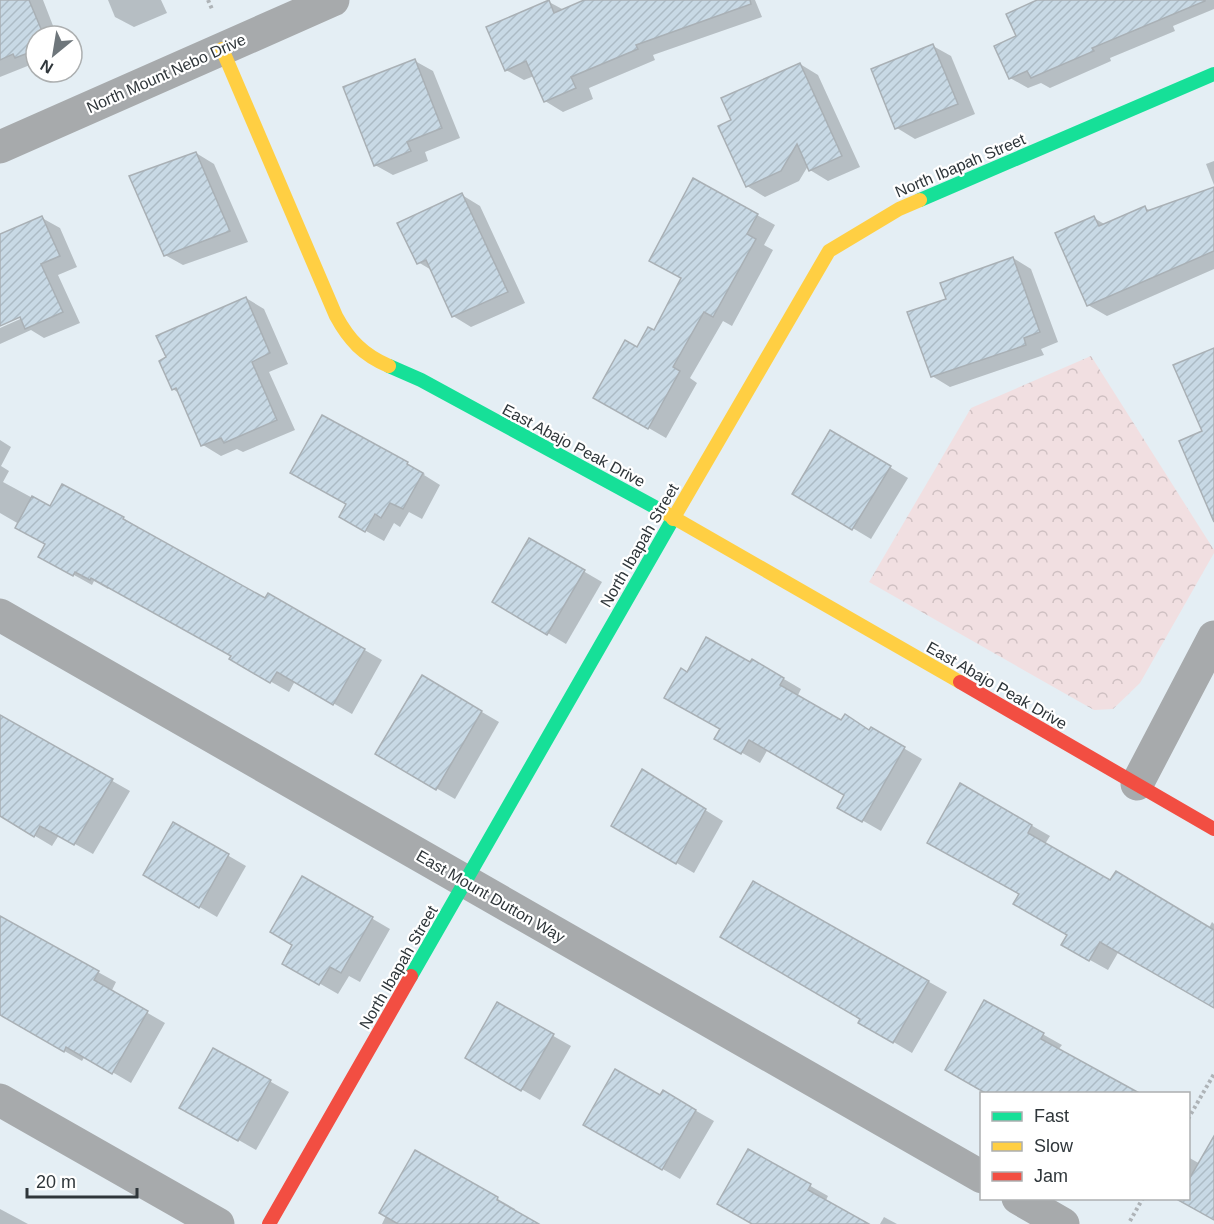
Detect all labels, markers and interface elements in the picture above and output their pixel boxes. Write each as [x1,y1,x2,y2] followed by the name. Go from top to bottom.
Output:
[24,24,84,84] north arrow
[84,31,249,116] street label: North Mount Nebo Drive
[37,56,56,77] text: N
[893,130,1028,201] street label: North Ibapah Street
[499,401,648,490] street label: East Abajo Peak Drive
[597,480,682,610] street label: North Ibapah Street
[924,638,1070,733] street label: East Abajo Peak Drive
[414,847,568,946] street label: East Mount Dutton Way
[356,902,441,1032] street label: North Ibapah Street
[980,1092,1190,1200] legend
[1034,1106,1069,1126] text: Fast
[1034,1136,1074,1156] text: Slow
[27,1161,136,1199] scale bar
[1034,1166,1068,1186] text: Jam
[36,1172,76,1192] text: 20 m

